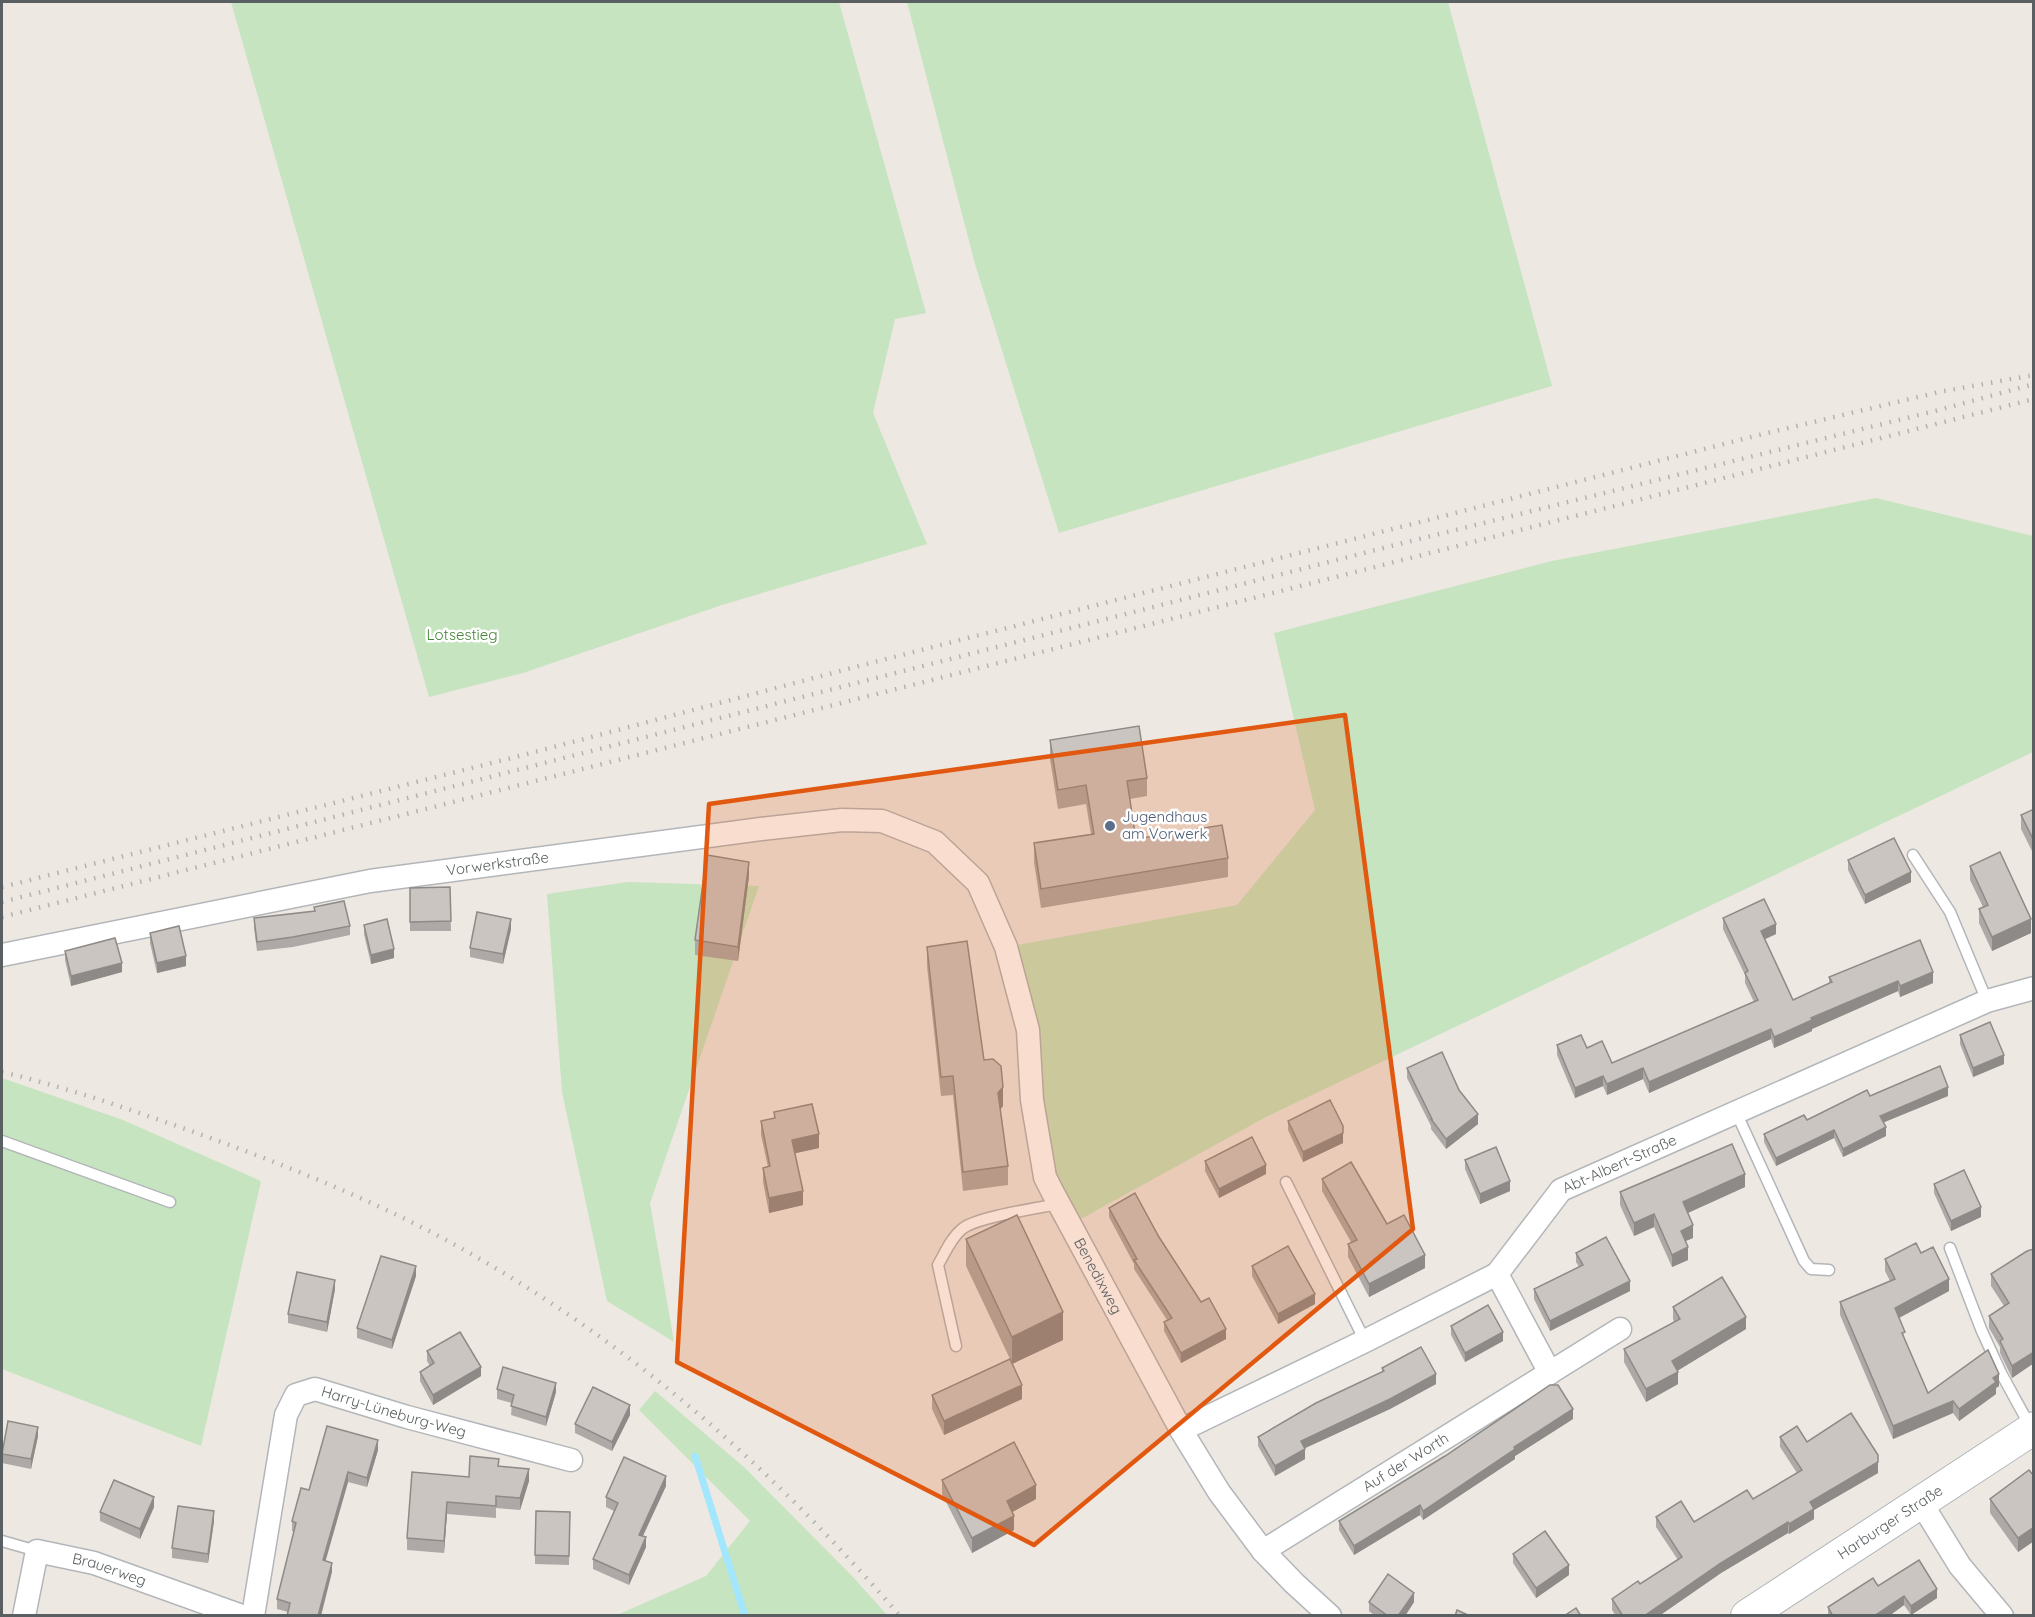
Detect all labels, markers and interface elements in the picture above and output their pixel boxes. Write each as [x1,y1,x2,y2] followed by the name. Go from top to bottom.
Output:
[426,625,498,644] park label: Lotsestieg
[1122,807,1208,843] place label: Jugendhaus am Vorwerk
[1103,819,1117,833] marker: Jugendhaus am Vorwerk
[445,847,550,880] street label: Vorwerkstraße
[1559,1130,1679,1197] street label: Abt-Albert-Straße
[1070,1234,1127,1317] street label: Benedixweg
[319,1381,468,1441] street label: Harry-Lüneburg-Weg
[1359,1428,1452,1496] street label: Auf der Worth
[1833,1480,1946,1563] street label: Harburger Straße
[71,1549,149,1590] street label: Brauerweg

